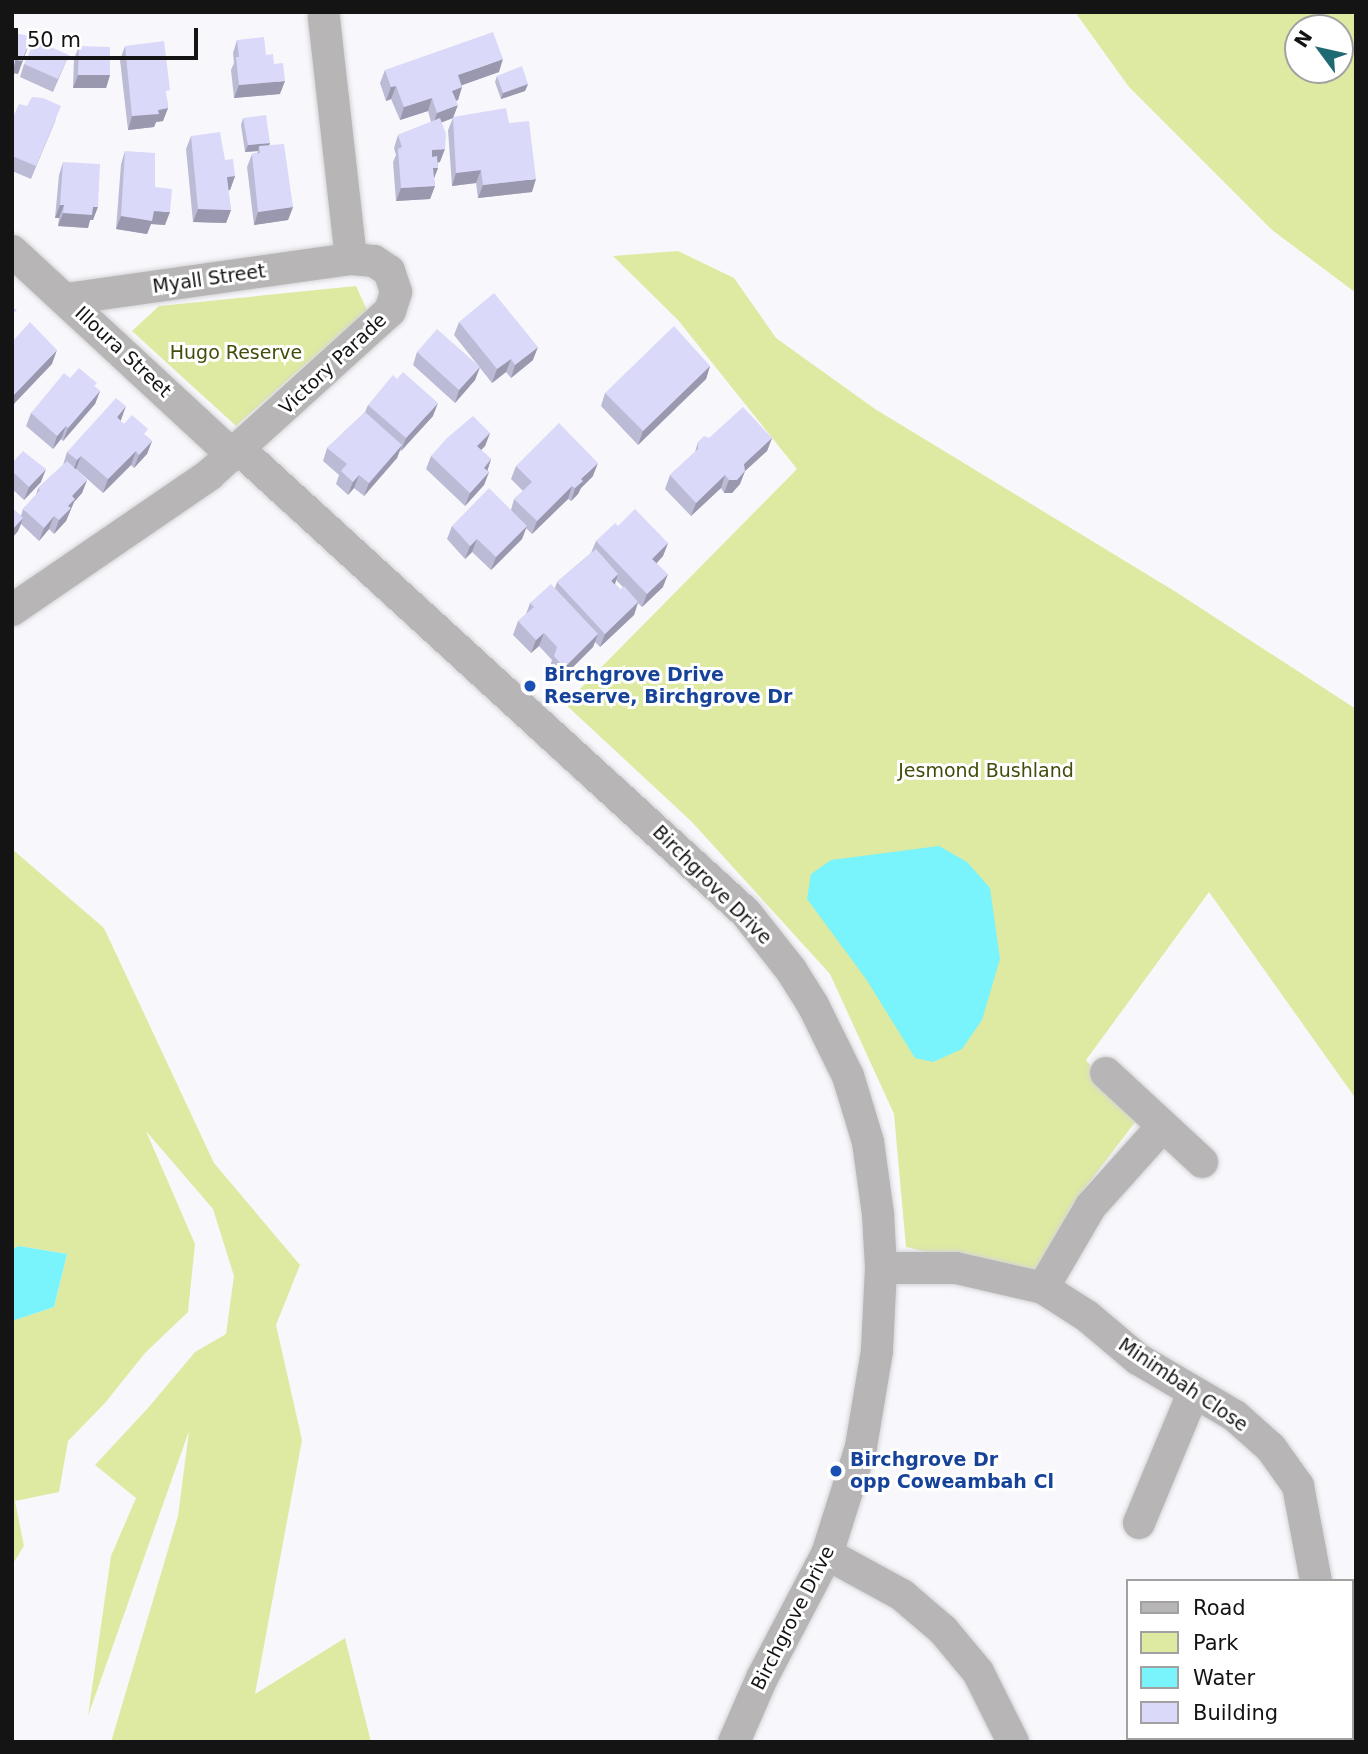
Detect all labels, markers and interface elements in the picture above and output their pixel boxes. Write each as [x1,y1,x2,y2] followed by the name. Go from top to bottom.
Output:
[18,14,201,58] scale bar
[1284,14,1354,84] north arrow
[1290,26,1317,51] text: N
[27,28,81,52] text: 50 m
[151,260,267,298] street label: Myall Street
[70,302,176,402] street label: Illoura Street
[275,309,391,419] street label: Victory Parade
[170,342,302,364] park label: Hugo Reserve
[544,664,792,708] place label: Birchgrove Drive Reserve, Birchgrove Dr
[522,678,538,694] marker: Birchgrove Drive Reserve, Birchgrove Dr
[898,760,1074,782] park label: Jesmond Bushland
[648,821,776,949] street label: Birchgrove Drive
[1114,1333,1252,1437] street label: Minimbah Close
[850,1449,1054,1493] place label: Birchgrove Dr opp Coweambah Cl
[828,1463,844,1479] marker: Birchgrove Dr opp Coweambah Cl
[747,1542,839,1694] street label: Birchgrove Drive
[1126,1579,1354,1740] legend
[1193,1596,1246,1620] text: Road
[1193,1631,1238,1655] text: Park
[1193,1666,1255,1690] text: Water
[1193,1701,1278,1725] text: Building

